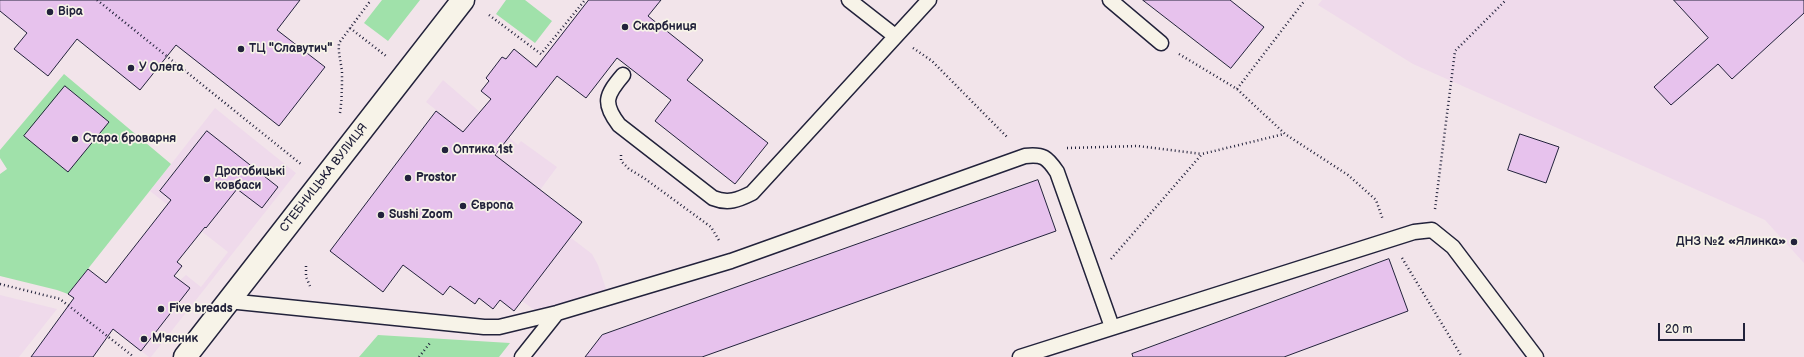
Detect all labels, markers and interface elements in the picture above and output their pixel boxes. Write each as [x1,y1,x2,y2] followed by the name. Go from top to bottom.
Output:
[58,5,83,19] place label: Віра
[45,7,55,17] marker: Віра
[633,20,697,34] place label: Скарбниця
[620,22,630,32] marker: Скарбниця
[249,42,333,56] place label: ТЦ "Славутич"
[236,44,246,54] marker: ТЦ "Славутич"
[139,61,183,75] place label: У Олега
[126,63,136,73] marker: У Олега
[277,121,371,235] street label: СТЕБНИЦЬКА ВУЛИЦЯ
[83,132,176,146] place label: Стара броварня
[70,134,80,144] marker: Стара броварня
[453,143,513,157] place label: Оптика 1st
[440,145,450,155] marker: Оптика 1st
[215,165,285,193] place label: Дрогобицькі ковбаси
[416,171,456,185] place label: Prostor
[403,173,413,183] marker: Prostor
[202,174,212,184] marker: Дрогобицькі ковбаси
[471,199,514,213] place label: Європа
[458,201,468,211] marker: Європа
[389,208,453,222] place label: Sushi Zoom
[376,210,386,220] marker: Sushi Zoom
[1676,235,1786,249] place label: ДНЗ №2 «Ялинка»
[1789,237,1799,247] marker: ДНЗ №2 «Ялинка»
[169,302,233,316] place label: Five breads
[156,304,166,314] marker: Five breads
[1660,315,1747,341] scale bar
[1665,322,1692,337] text: 20 m
[152,332,198,346] place label: М'ясник
[139,334,149,344] marker: М'ясник

